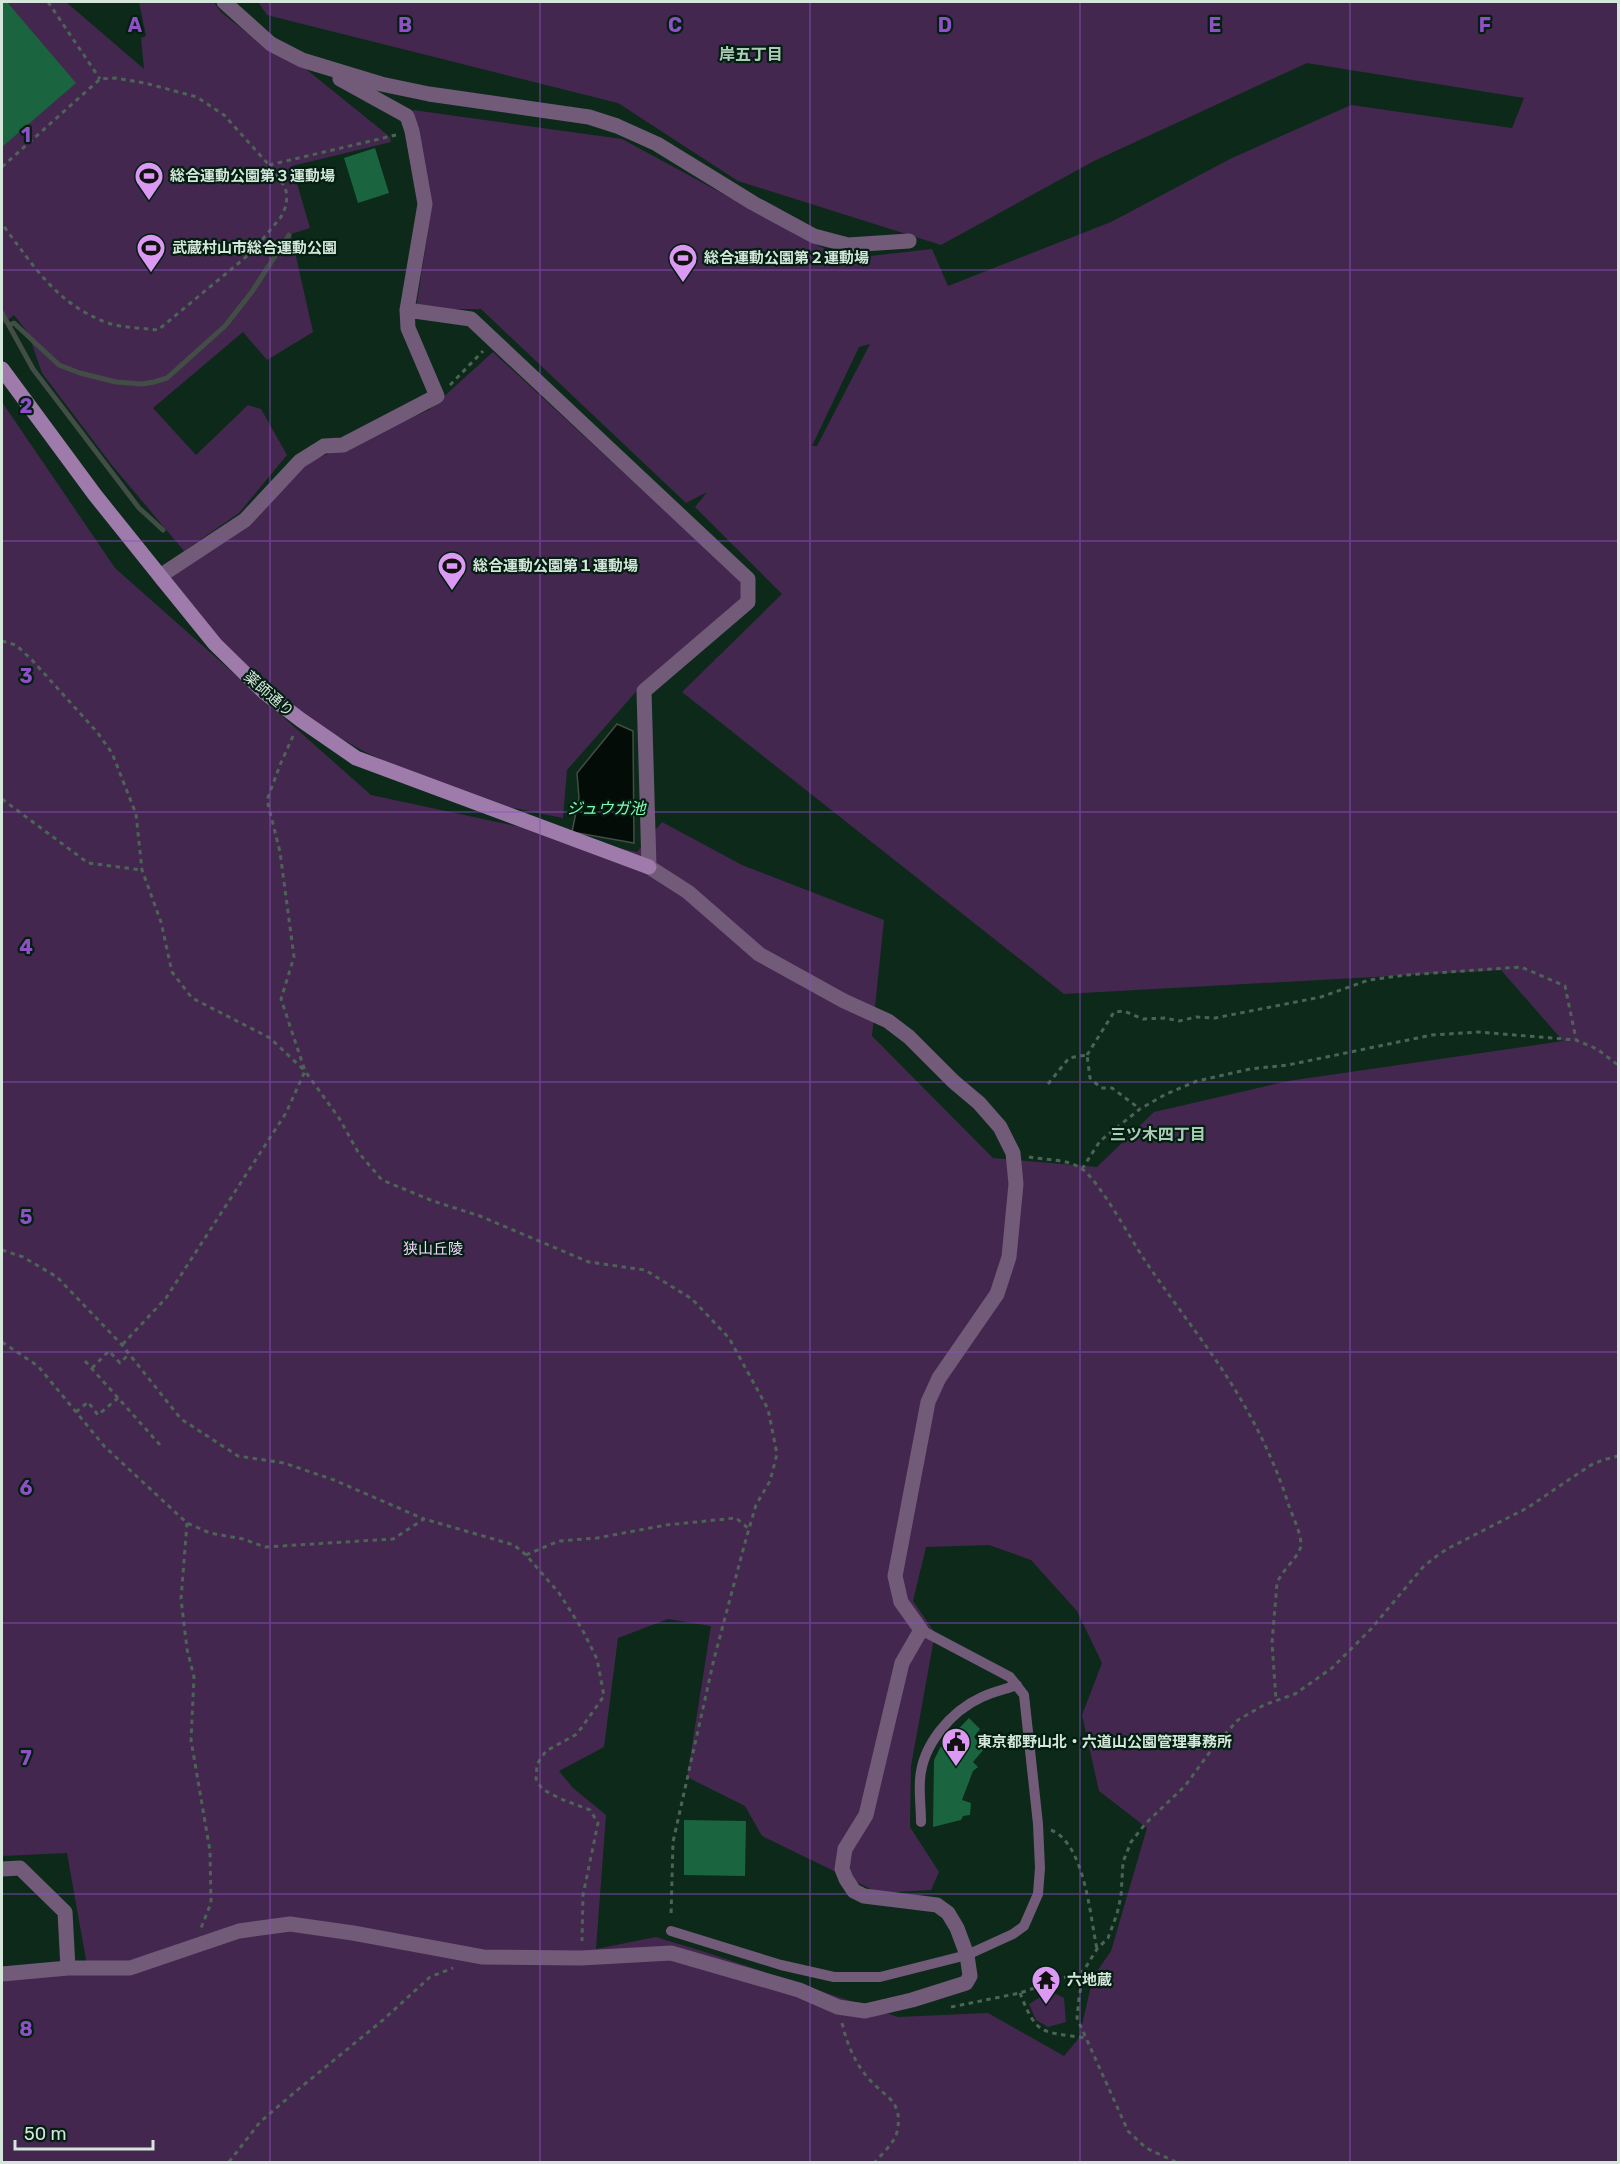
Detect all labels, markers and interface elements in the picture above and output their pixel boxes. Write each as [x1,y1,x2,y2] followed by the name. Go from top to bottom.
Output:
[128,13,143,37] text: A
[398,13,412,37] text: B
[668,13,682,37] text: C
[938,13,952,37] text: D
[1209,13,1221,37] text: E
[1479,13,1491,37] text: F
[719,45,783,64] district label: 岸五丁目
[21,123,31,147] text: 1
[133,160,165,202] sports icon: 総合運動公園第３運動場
[170,167,335,185] place label: 総合運動公園第３運動場
[135,232,167,274] sports icon: 武蔵村山市総合運動公園
[172,239,337,257] place label: 武蔵村山市総合運動公園
[667,242,699,284] sports icon: 総合運動公園第２運動場
[704,249,869,267] place label: 総合運動公園第２運動場
[20,394,33,418] text: 2
[436,550,468,592] sports icon: 総合運動公園第１運動場
[473,557,638,575] place label: 総合運動公園第１運動場
[19,664,33,688] text: 3
[240,668,298,720] street label: 薬師通り
[567,799,647,818] water label: ジュウガ池
[19,935,33,959] text: 4
[1110,1125,1206,1144] district label: 三ツ木四丁目
[20,1205,33,1229] text: 5
[403,1240,463,1258] park label: 狭山丘陵
[19,1476,33,1500] text: 6
[940,1726,972,1768] public building icon: 東京都野山北・六道山公園管理事務所
[977,1733,1232,1751] place label: 東京都野山北・六道山公園管理事務所
[20,1746,32,1770] text: 7
[1030,1964,1062,2006] temple icon: 六地蔵
[1067,1971,1112,1989] place label: 六地蔵
[19,2017,33,2041] text: 8
[15,2113,153,2151] scale bar
[24,2123,67,2145] text: 50 m

